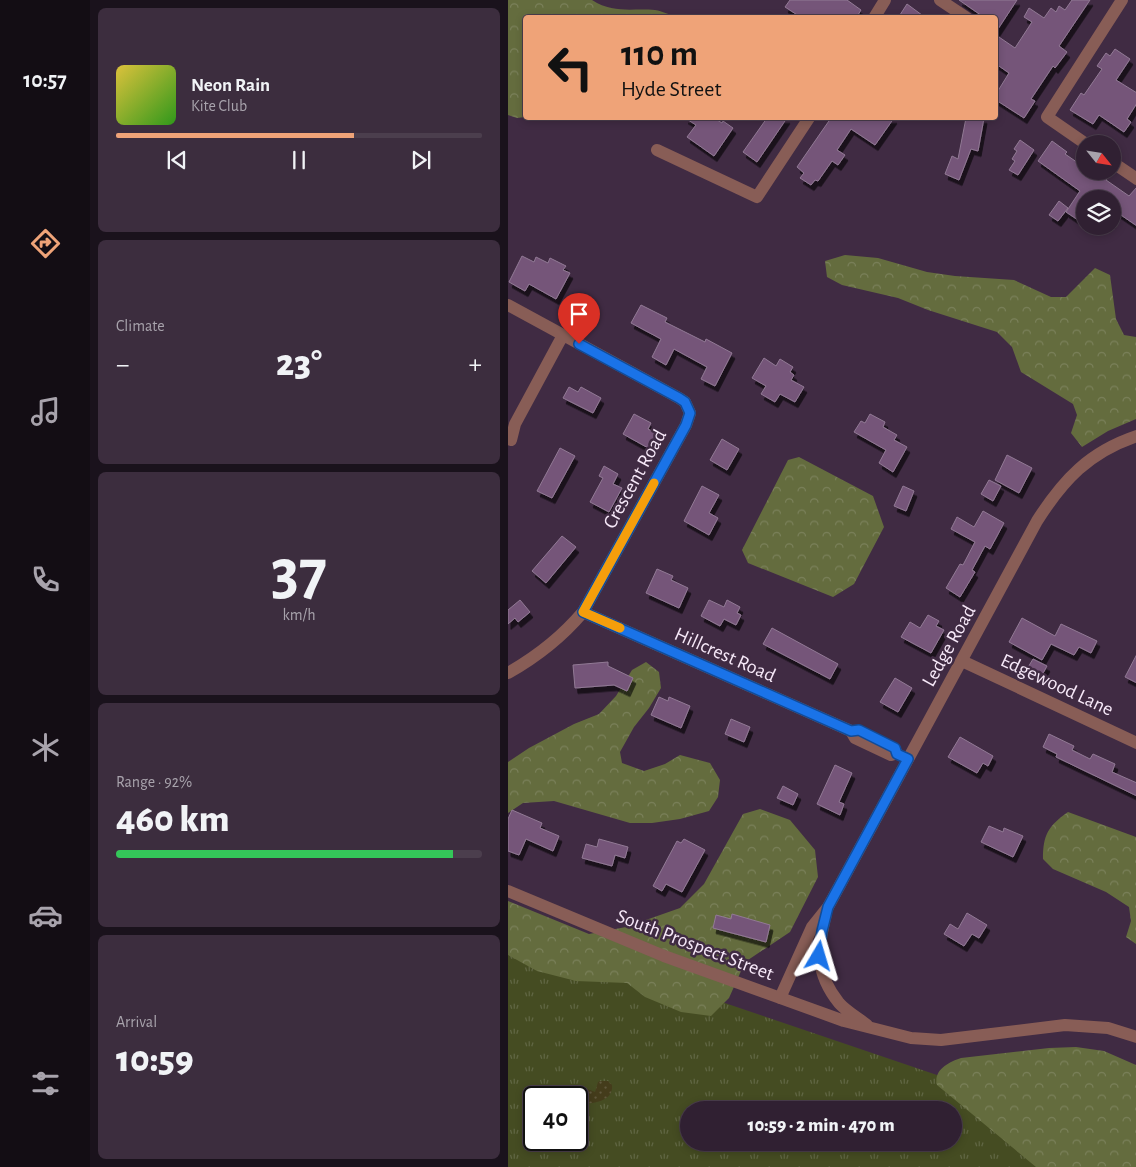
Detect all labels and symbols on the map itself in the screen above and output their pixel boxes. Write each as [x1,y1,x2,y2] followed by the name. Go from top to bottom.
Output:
[1076,135,1120,180] north arrow
[558,293,600,344] pin
[600,426,670,532] street label: Crescent Road
[919,602,979,690] street label: Ledge Road
[671,624,779,686] street label: Hillcrest Road
[998,650,1116,720] street label: Edgewood Lane
[614,906,777,984] street label: South Prospect Street
[792,929,844,981] position arrow
[523,1086,588,1151] speed limit sign: 40

